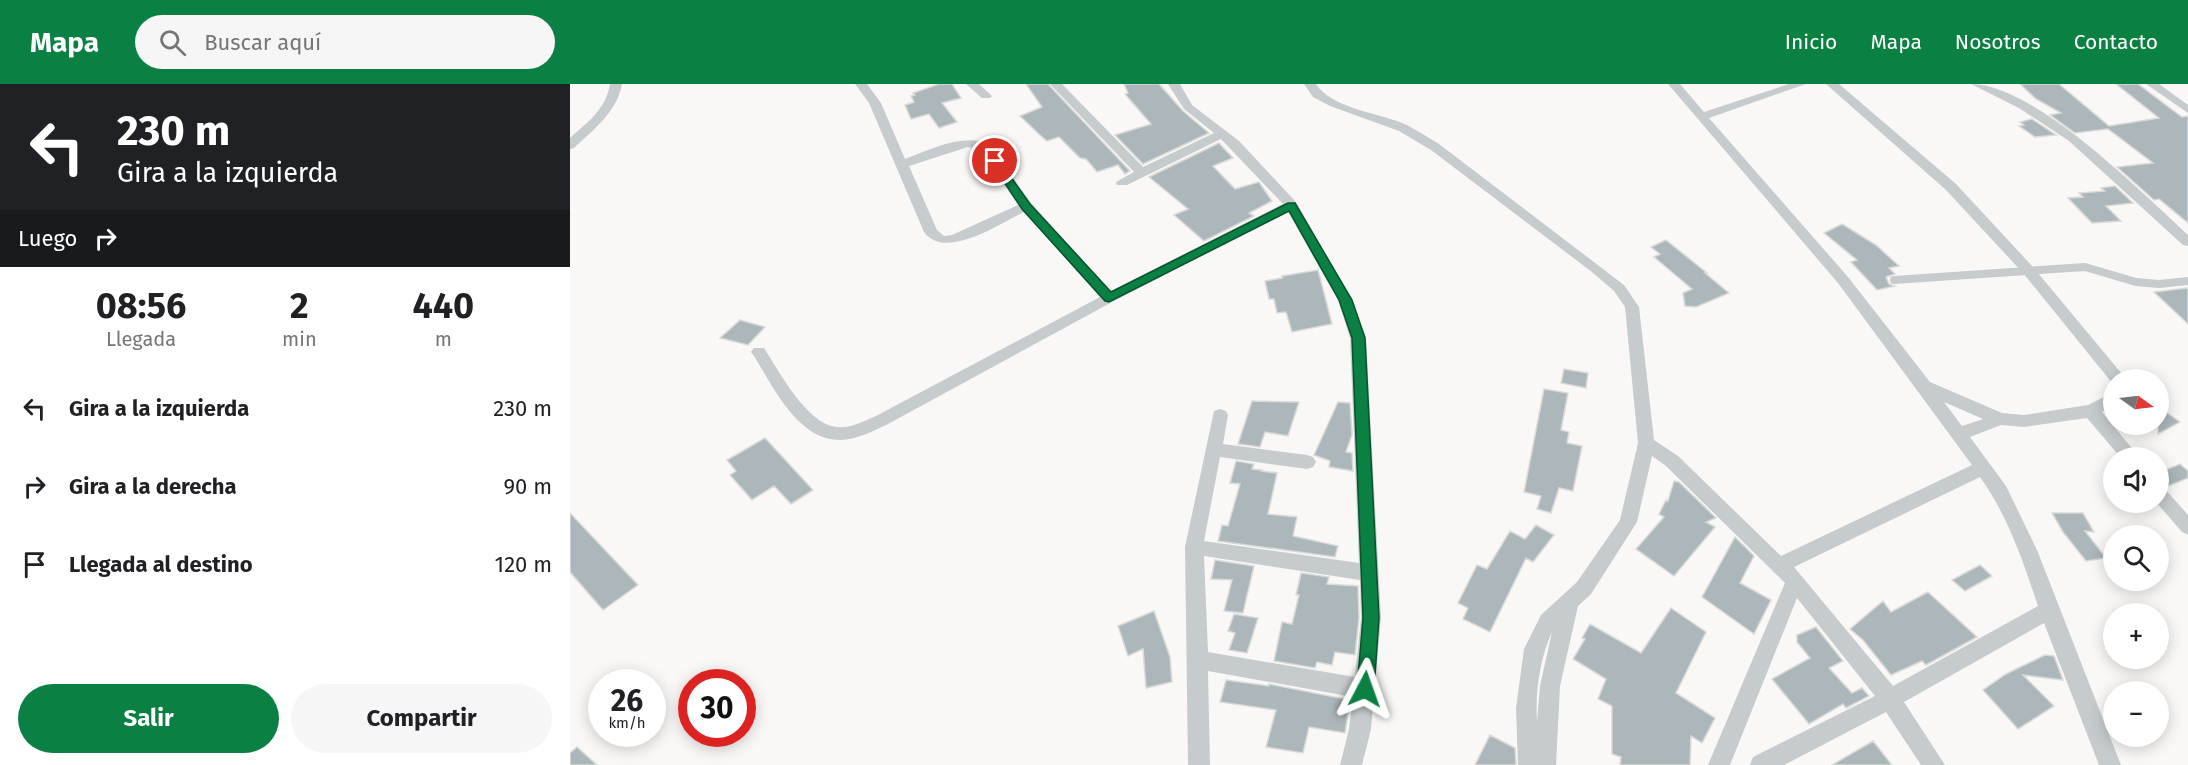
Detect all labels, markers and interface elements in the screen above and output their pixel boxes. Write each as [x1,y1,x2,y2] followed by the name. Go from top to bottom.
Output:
[135,15,555,69] search box
[30,26,99,59] text: Mapa
[156,26,189,59] icon: search
[204,29,321,56] text: Buscar aquí
[1785,29,1837,55] text: Inicio
[1870,29,1922,55] text: Mapa
[1955,29,2041,55] text: Nosotros
[2074,29,2158,55] text: Contacto
[117,106,230,156] text: 230 m
[18,108,96,186] icon: left
[969,135,1020,186] pin
[978,144,1011,177] icon: arrive
[117,157,338,189] text: Gira a la izquierda
[89,222,122,255] icon: right
[18,225,77,252] text: Luego
[96,284,186,328] text: 08:56
[290,284,309,328] text: 2
[412,284,474,328] text: 440
[106,327,176,351] text: Llegada
[282,327,317,351] text: min
[435,327,452,351] text: m
[2103,369,2169,435] north arrow
[2103,369,2169,747] map controls
[18,392,51,425] icon: left
[69,395,249,422] text: Gira a la izquierda
[493,395,552,422] text: 230 m
[2103,447,2169,513] button: sound
[18,470,51,503] icon: right
[69,473,237,500] text: Gira a la derecha
[503,473,552,500] text: 90 m
[2103,525,2169,591] button: search
[18,548,51,581] icon: arrive
[69,551,253,578] text: Llegada al destino
[495,551,552,578] text: 120 m
[2103,603,2169,669] button: +
[1333,657,1397,721] position arrow
[678,669,756,747] speed limit sign: 30
[2103,681,2169,747] button: −
[611,683,643,719] text: 26
[18,684,279,753] button: Salir
[291,684,552,753] button: Compartir
[608,714,646,732] text: km/h

